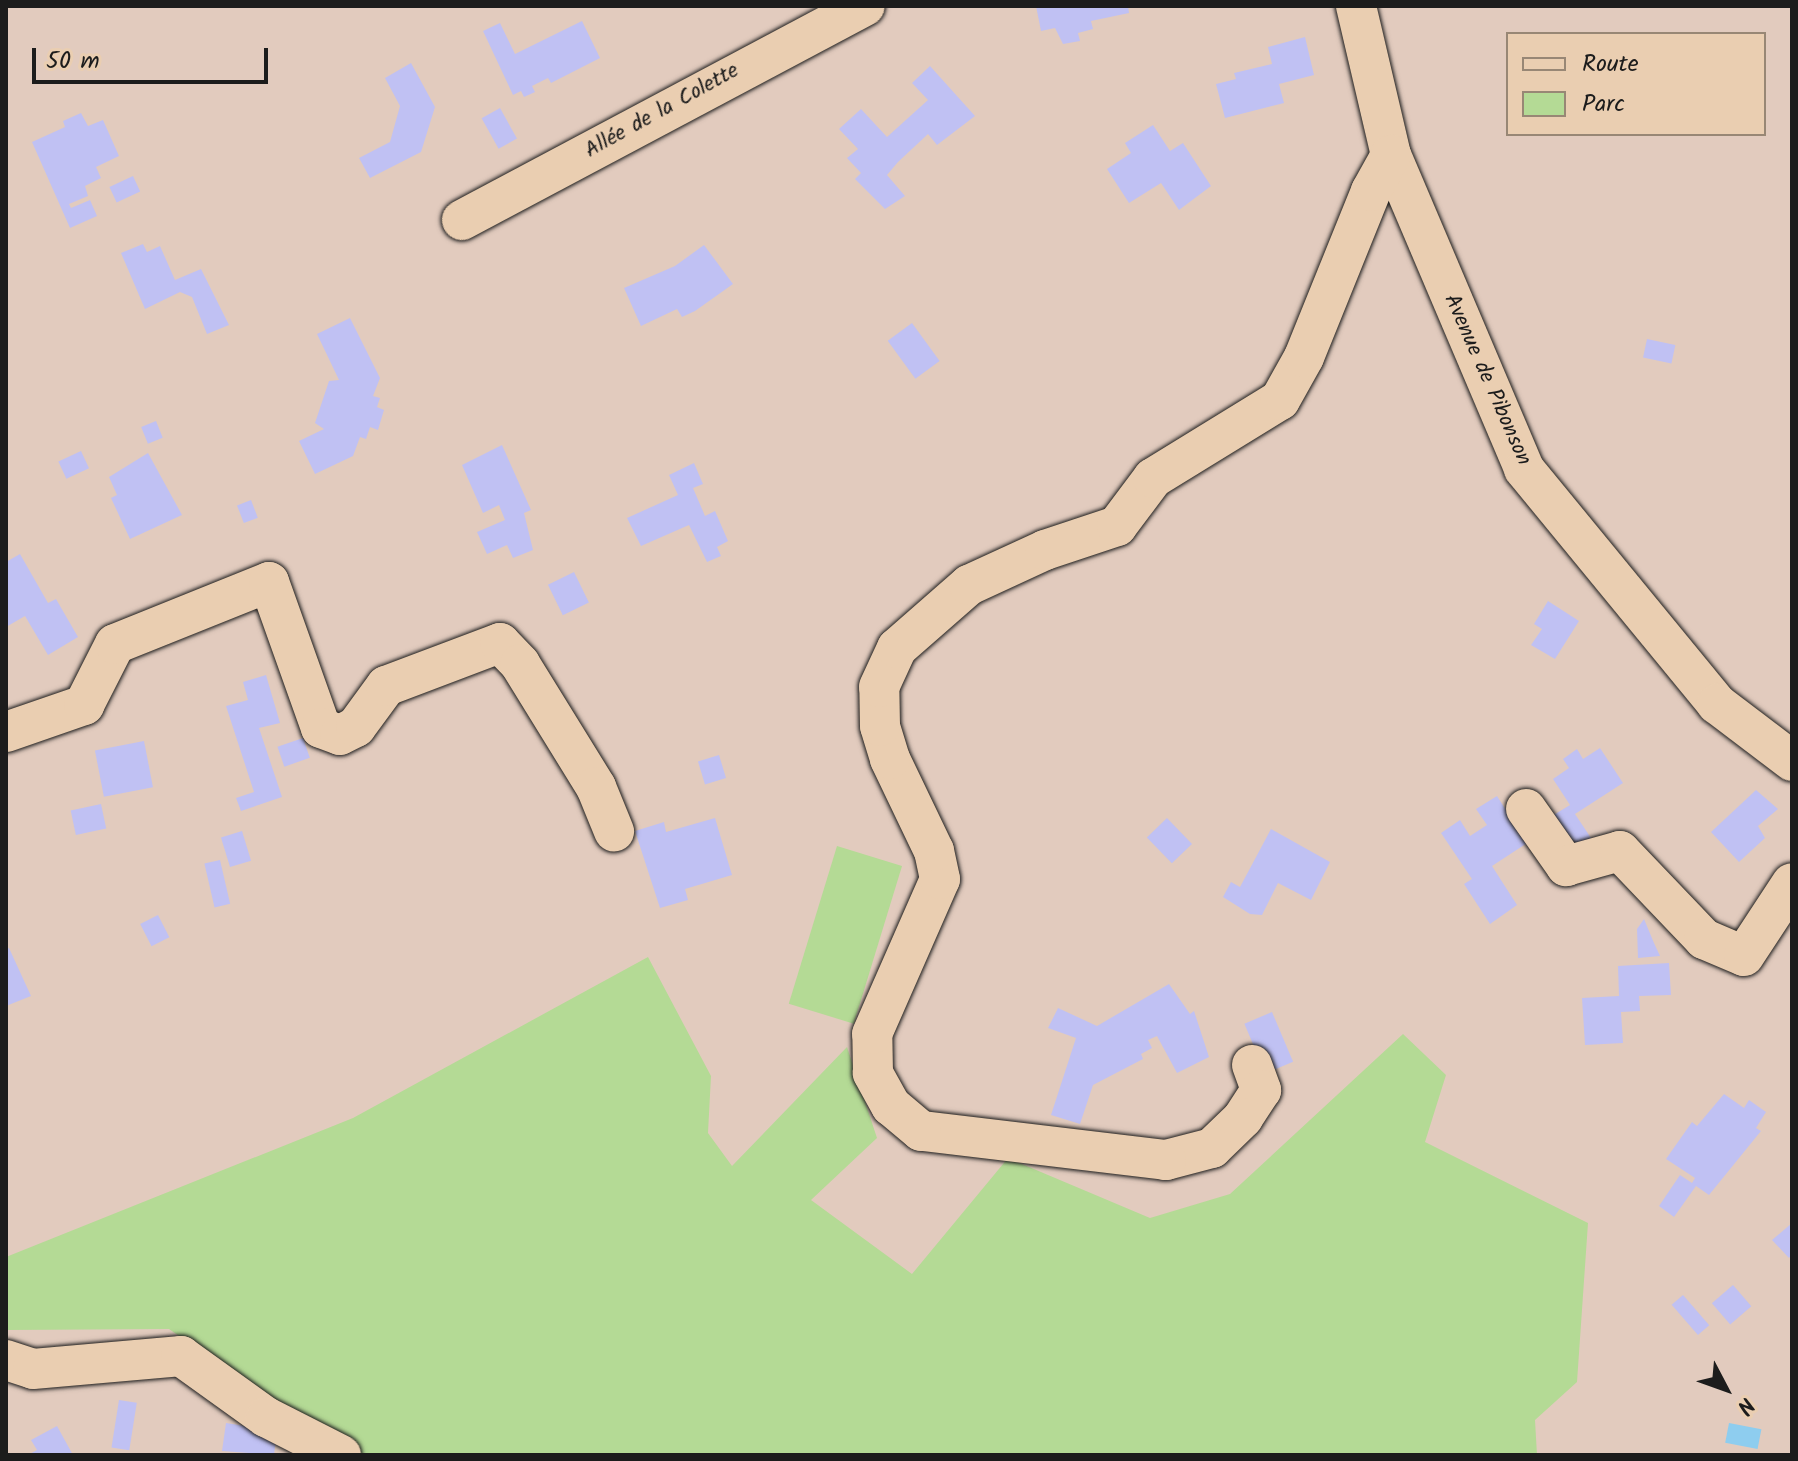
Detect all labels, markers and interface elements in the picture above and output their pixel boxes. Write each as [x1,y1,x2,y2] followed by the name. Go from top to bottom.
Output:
[36,32,272,82] scale bar
[1506,32,1766,136] legend
[46,42,100,81] text: 50 m
[1582,45,1639,84] text: Route
[580,58,744,164] street label: Allée de la Colette
[1582,85,1625,124] text: Parc
[1437,290,1537,470] street label: Avenue de Pibonson
[1686,1349,1766,1429] north arrow
[1727,1388,1762,1422] text: N

